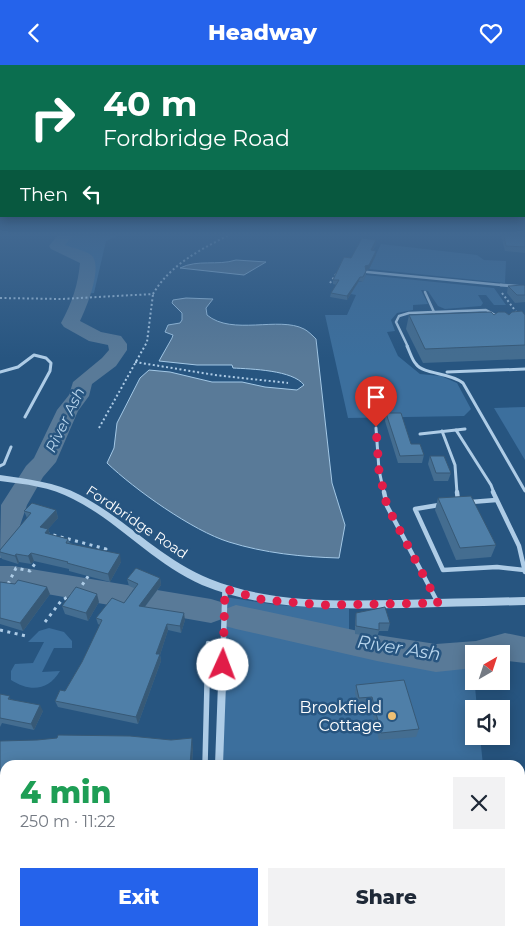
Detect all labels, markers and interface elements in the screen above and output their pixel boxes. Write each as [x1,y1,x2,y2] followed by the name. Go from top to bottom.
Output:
[20,19,48,47] icon: back
[208,19,317,46] text: Headway
[477,19,505,47] icon: heart
[103,82,198,125] text: 40 m
[20,85,85,150] icon: right
[103,125,290,152] text: Fordbridge Road
[78,180,106,208] icon: left
[20,183,68,206] text: Then
[355,376,397,427] pin
[362,383,390,411] icon: arrive
[41,384,88,455] water label: River Ash
[83,481,191,563] street label: Fordbridge Road
[356,631,442,665] water label: River Ash
[196,638,248,690] position arrow
[465,645,510,690] north arrow
[465,645,510,745] map controls
[300,698,382,735] place label: Brookfield Cottage
[465,700,510,745] button: sound
[386,710,398,722] marker: Brookfield Cottage
[20,774,111,811] text: 4 min
[453,777,505,829] button: close
[20,812,115,831] text: 250 m · 11:22
[20,868,258,926] button: Exit
[268,868,505,926] button: Share

